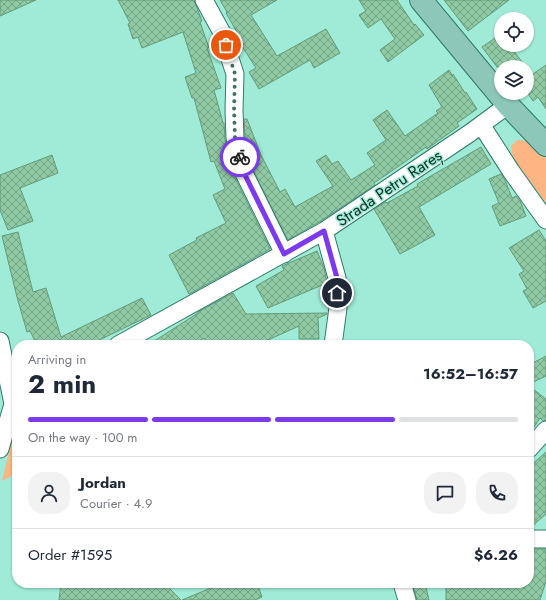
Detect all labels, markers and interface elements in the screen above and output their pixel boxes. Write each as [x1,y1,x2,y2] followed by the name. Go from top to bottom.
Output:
[494,12,534,100] map controls
[494,12,534,52] button: locate
[209,28,243,62] pin
[215,34,237,56] icon: bag
[494,60,534,100] button: layers
[220,137,260,177] courier
[332,144,446,232] street label: Strada Petru Rareș
[229,146,251,168] icon: bike
[320,276,354,310] pin
[326,282,348,304] icon: home
[28,350,86,369] text: Arriving in
[423,363,518,385] text: 16:52–16:57
[28,365,96,403] text: 2 min
[28,428,137,447] text: On the way · 100 m
[28,472,70,514] button: person
[80,472,126,494] text: Jordan
[424,472,466,514] button: chat
[476,472,518,514] button: phone
[80,494,153,513] text: Courier · 4.9
[28,544,112,566] text: Order #1595
[474,544,518,566] text: $6.26

